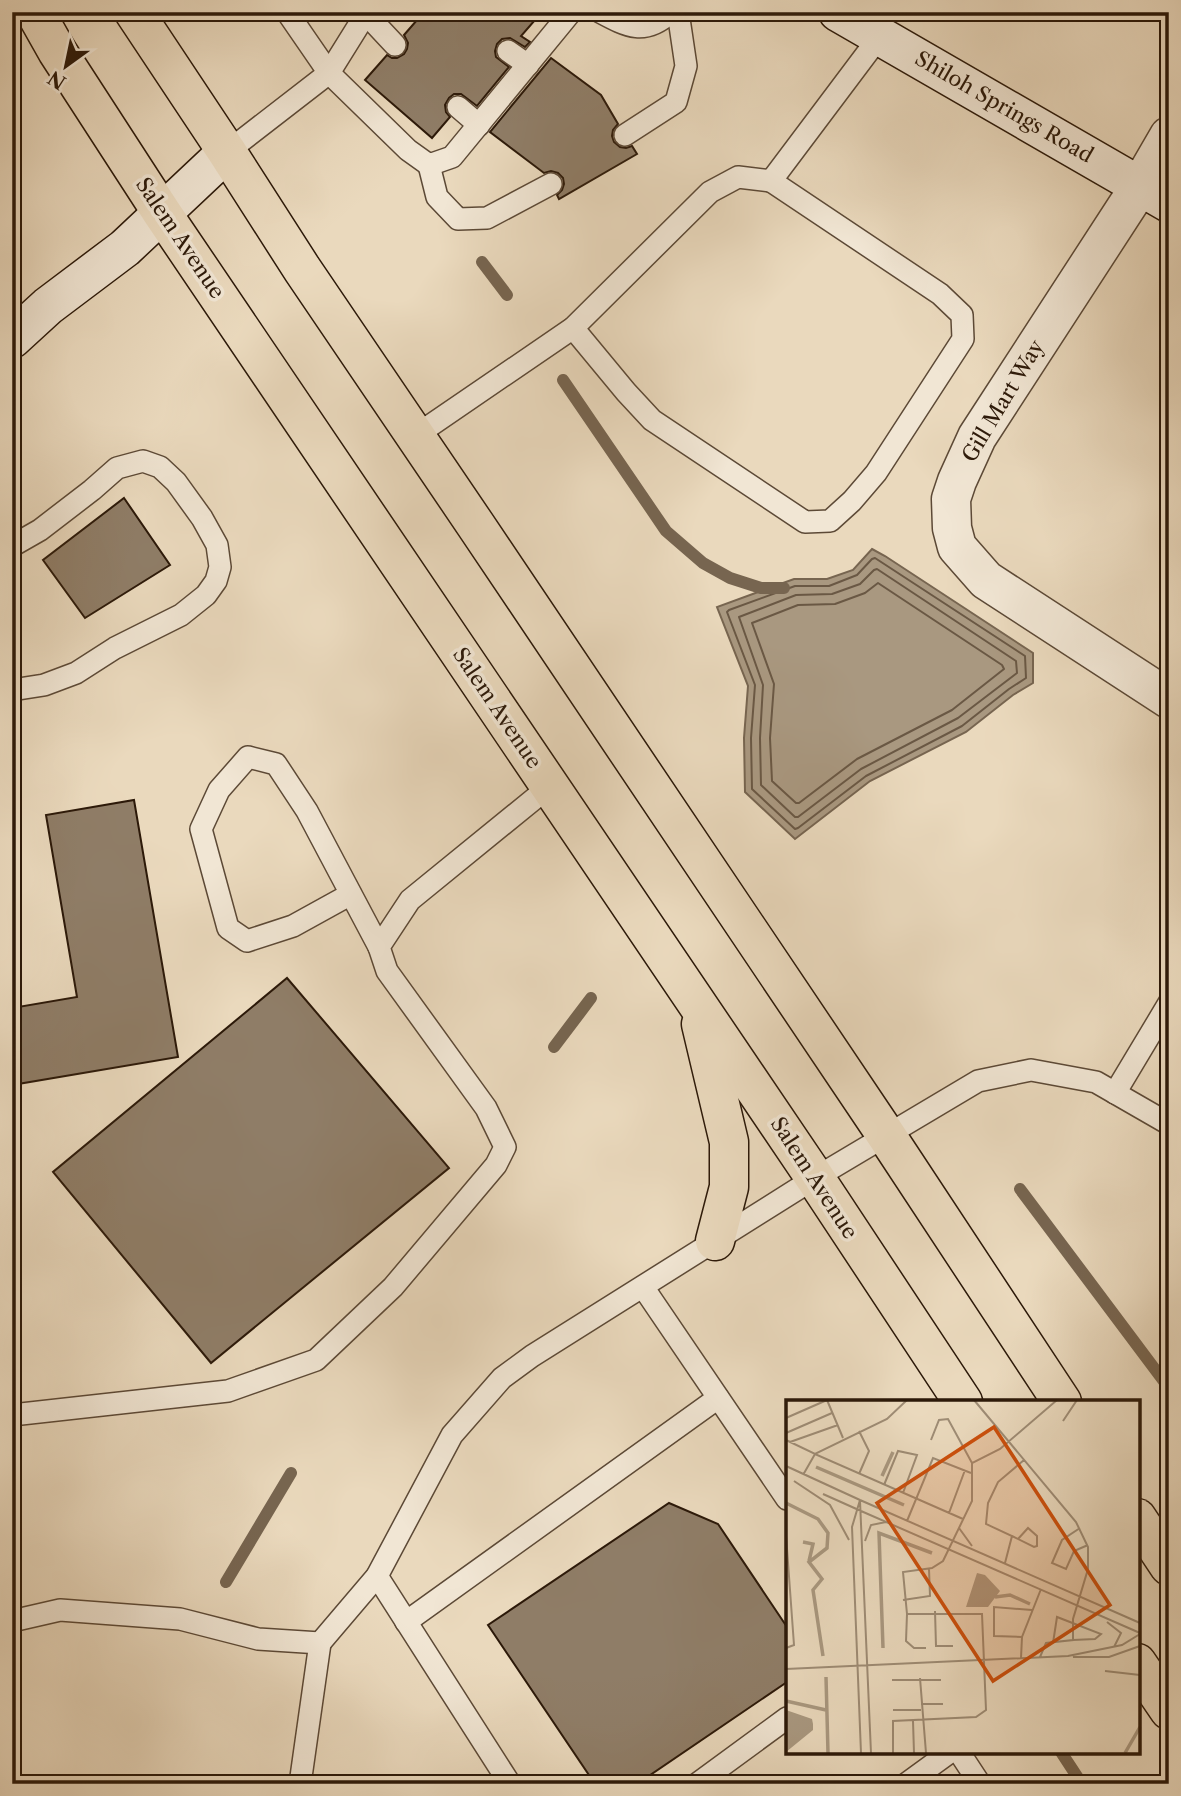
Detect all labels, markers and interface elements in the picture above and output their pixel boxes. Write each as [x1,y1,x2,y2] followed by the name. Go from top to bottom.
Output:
[32,32,102,102] north arrow
[911,45,1098,168] street label: Shiloh Springs Road
[44,66,70,94] text: N
[131,172,230,303] street label: Salem Avenue
[956,335,1049,466] street label: Gill Mart Way
[448,642,547,773] street label: Salem Avenue
[766,1112,863,1243] street label: Salem Avenue
[786,1400,1139,1754] inset map

